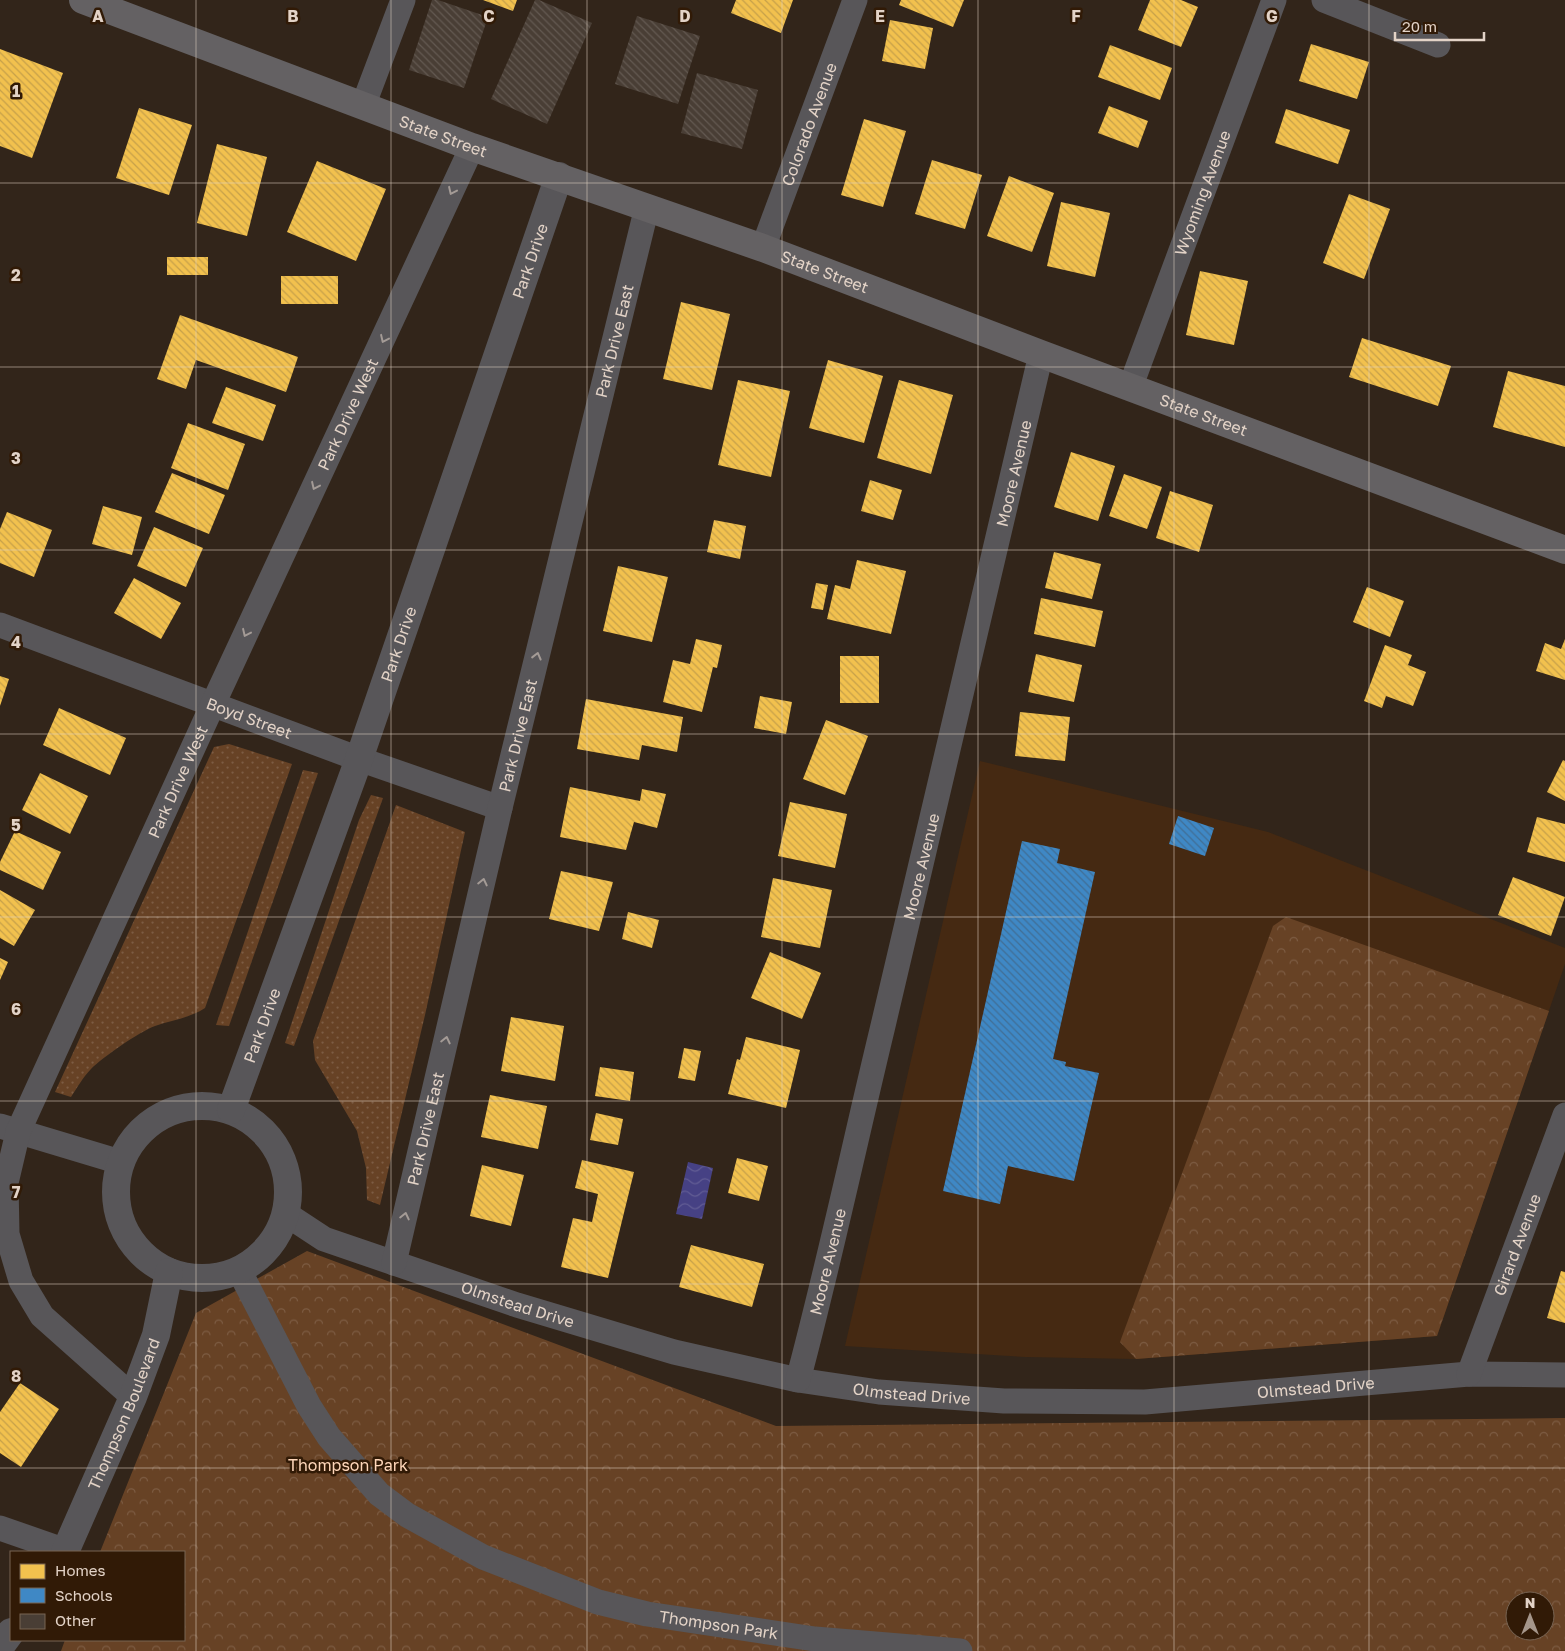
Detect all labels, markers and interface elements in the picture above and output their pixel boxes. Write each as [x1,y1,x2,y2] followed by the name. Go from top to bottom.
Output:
[92,6,104,26] text: A
[287,6,299,26] text: B
[483,6,495,26] text: C
[679,6,691,26] text: D
[875,6,885,26] text: E
[1071,6,1081,26] text: F
[1266,6,1278,26] text: G
[1395,10,1484,42] scale bar
[1402,17,1437,35] text: 20 m
[777,60,841,189] street label: Colorado Avenue
[12,81,20,101] text: 1
[396,110,490,161] street label: State Street
[1170,128,1235,258] street label: Wyoming Avenue
[448,186,459,195] one-way arrow
[508,221,552,301] street label: Park Drive
[778,246,871,297] street label: State Street
[11,265,21,285] text: 2
[591,282,638,400] street label: Park Drive East
[380,333,390,342] one-way arrow
[313,355,382,473] street label: Park Drive West
[1157,389,1250,440] street label: State Street
[992,418,1036,529] street label: Moore Avenue
[11,448,21,468] text: 3
[311,481,321,490] one-way arrow
[376,604,421,684] street label: Park Drive
[242,628,253,637] one-way arrow
[11,632,21,652] text: 4
[531,652,542,661] one-way arrow
[494,677,541,794] street label: Park Drive East
[204,693,295,743] street label: Boyd Street
[143,722,212,841] street label: Park Drive West
[899,811,944,922] street label: Moore Avenue
[11,815,21,835] text: 5
[477,878,488,887] one-way arrow
[239,985,285,1066] street label: Park Drive
[11,999,21,1019] text: 6
[440,1036,451,1045] one-way arrow
[402,1070,448,1187] street label: Park Drive East
[12,1182,21,1202] text: 7
[1489,1191,1545,1298] street label: Girard Avenue
[805,1206,850,1317] street label: Moore Avenue
[399,1211,410,1220] one-way arrow
[459,1277,577,1332] street label: Olmstead Drive
[83,1335,164,1493] street label: Thompson Boulevard
[11,1366,21,1386] text: 8
[1256,1372,1375,1402] street label: Olmstead Drive
[852,1378,971,1409] street label: Olmstead Drive
[288,1455,408,1475] park label: Thompson Park
[10,1551,185,1641] legend
[55,1561,105,1579] text: Homes
[55,1586,113,1604] text: Schools
[1505,1591,1555,1641] north arrow
[1525,1594,1535,1611] text: N
[658,1606,780,1643] street label: Thompson Park
[55,1611,96,1629] text: Other

